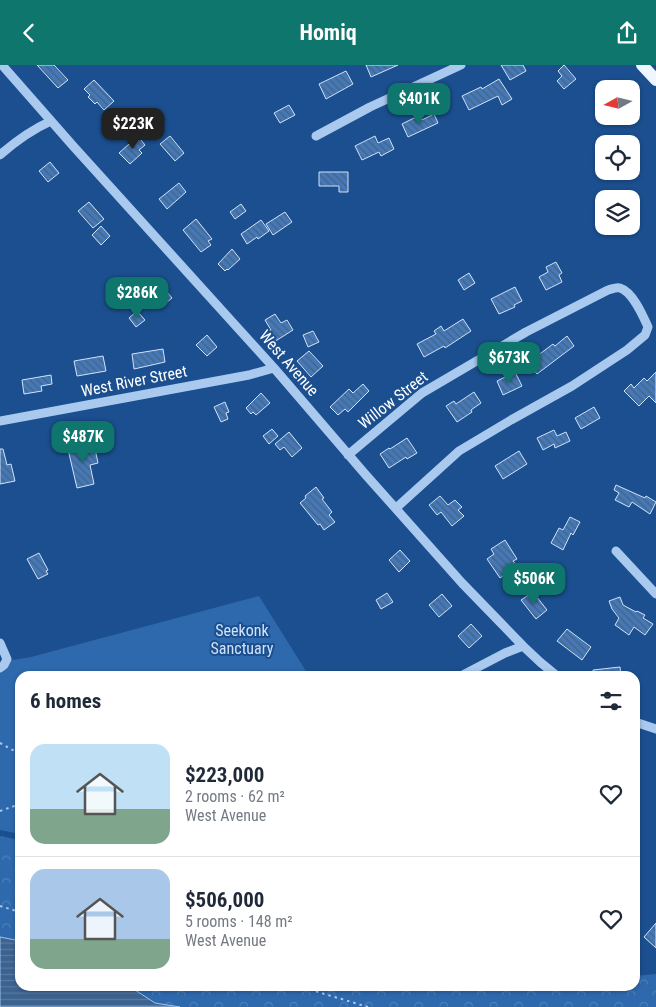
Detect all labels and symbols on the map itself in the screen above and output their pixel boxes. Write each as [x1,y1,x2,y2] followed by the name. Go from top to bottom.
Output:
[595,80,640,125] north arrow
[384,83,454,125] pin: $401K
[98,107,168,150] pin: $223K
[102,277,172,319] pin: $286K
[255,326,323,400] street label: West Avenue
[474,341,544,384] pin: $673K
[79,361,189,401] street label: West River Street
[355,367,432,433] street label: Willow Street
[48,421,118,463] pin: $487K
[499,563,569,605] pin: $506K
[211,621,274,658] park label: Seekonk Sanctuary

